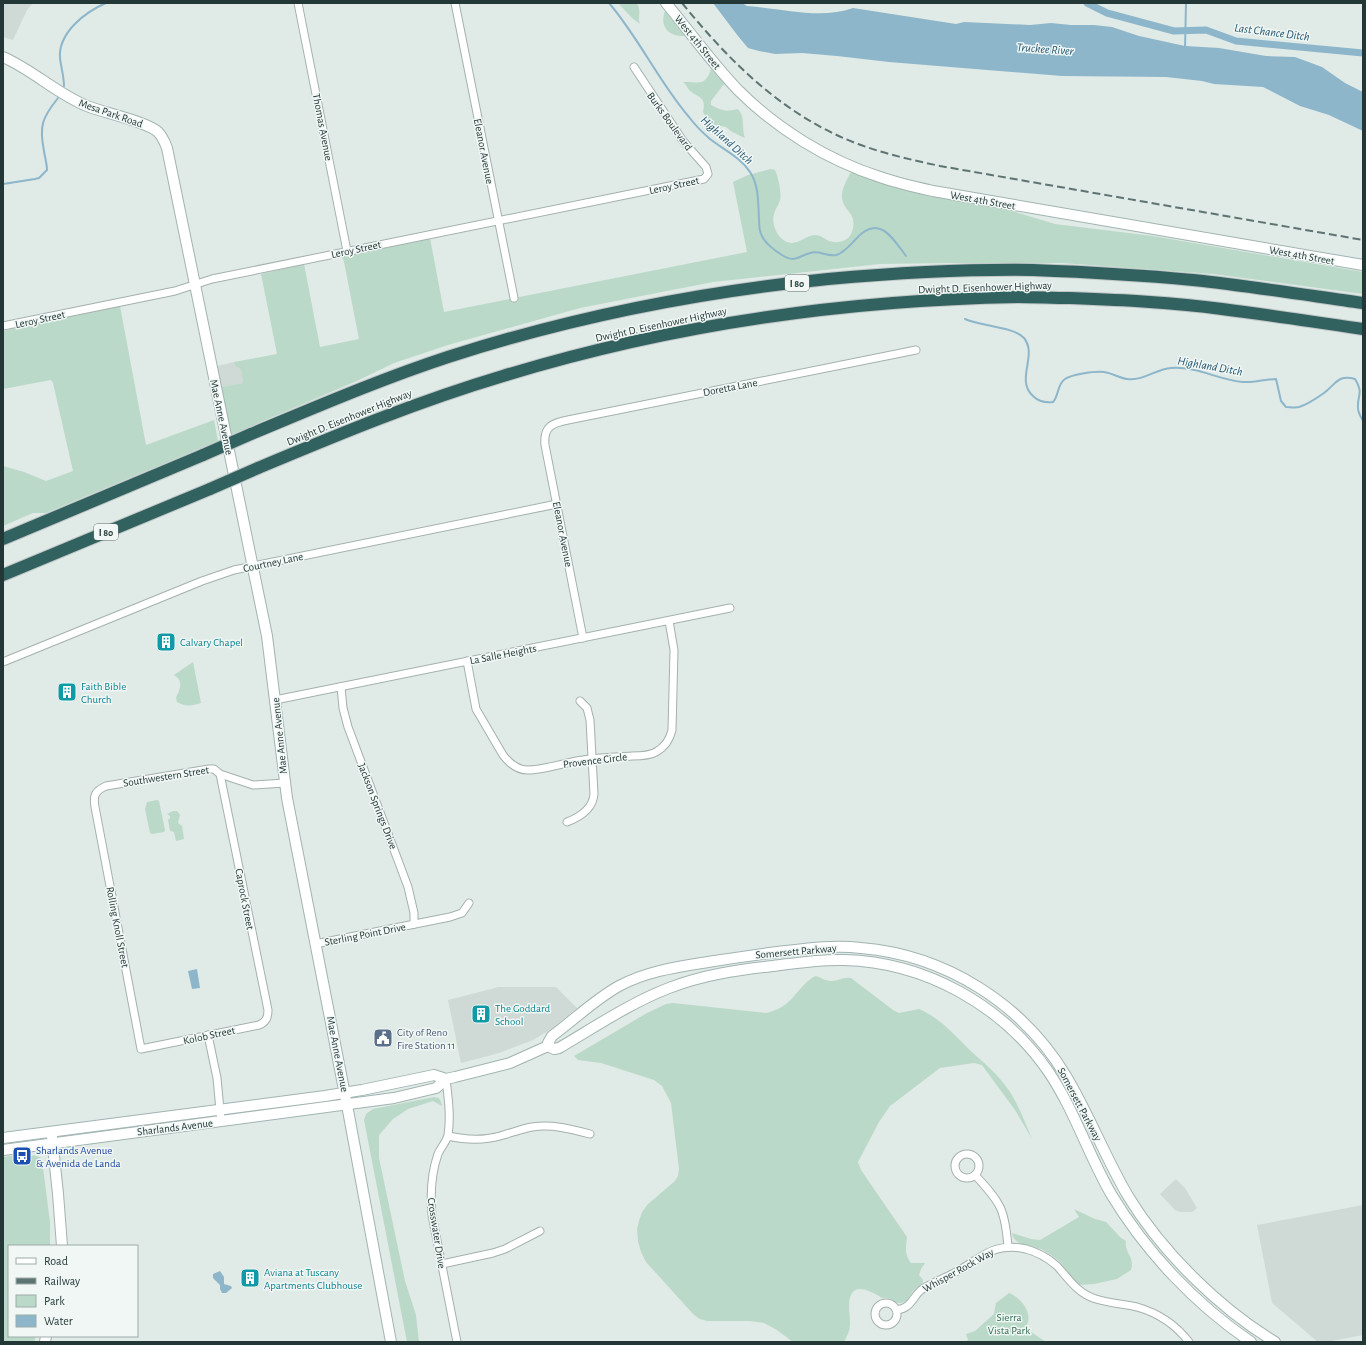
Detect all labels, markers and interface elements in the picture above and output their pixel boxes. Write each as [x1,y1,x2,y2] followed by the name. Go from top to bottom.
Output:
[673,13,723,72] street label: West 4th Street
[1234,21,1310,43] water label: Last Chance Ditch
[1016,41,1075,57] water label: Truckee River
[645,90,695,153] street label: Burks Boulevard
[311,93,334,162] street label: Thomas Avenue
[77,97,145,130] street label: Mesa Park Road
[699,114,755,166] water label: Highland Ditch
[472,117,495,185] street label: Eleanor Avenue
[648,175,701,196] street label: Leroy Street
[949,189,1017,212] street label: West 4th Street
[330,239,383,260] street label: Leroy Street
[1268,244,1336,267] street label: West 4th Street
[785,275,809,291] road number: I 80
[918,280,1052,295] street label: Dwight D. Eisenhower Highway
[594,305,728,344] street label: Dwight D. Eisenhower Highway
[14,309,67,330] street label: Leroy Street
[1177,354,1243,378] water label: Highland Ditch
[702,377,758,398] street label: Doretta Lane
[208,378,235,456] street label: Mae Anne Avenue
[285,387,414,448] street label: Dwight D. Eisenhower Highway
[551,500,574,568] street label: Eleanor Avenue
[94,524,118,540] road number: I 80
[242,551,304,574] street label: Courtney Lane
[155,631,177,653] building icon: Calvary Chapel
[180,637,243,648] place label: Calvary Chapel
[469,643,537,666] street label: La Salle Heights
[56,681,78,703] building icon: Faith Bible Church
[81,681,126,705] place label: Faith Bible Church
[270,697,289,775] street label: Mae Anne Avenue
[562,751,628,770] street label: Provence Circle
[356,762,399,851] street label: Jackson Springs Drive
[122,764,210,789] street label: Southwestern Street
[233,868,256,931] street label: Caprock Street
[104,886,131,969] street label: Rolling Knoll Street
[323,921,407,948] street label: Sterling Point Drive
[755,942,837,961] street label: Somersett Parkway
[470,1003,492,1025] building icon: The Goddard School
[495,1003,551,1027] place label: The Goddard School
[325,1015,350,1093] street label: Mae Anne Avenue
[182,1025,236,1046] street label: Kolob Street
[372,1027,394,1049] public building icon: City of Reno Fire Station 11
[397,1027,455,1051] place label: City of Reno Fire Station 11
[1056,1066,1104,1143] street label: Somersett Parkway
[136,1117,214,1138] street label: Sharlands Avenue
[11,1145,33,1167] bus stop icon: Sharlands Avenue & Avenida de Landa
[36,1145,121,1169] place label: Sharlands Avenue & Avenida de Landa
[425,1197,448,1269] street label: Crosswater Drive
[8,1245,138,1337] legend
[921,1246,996,1294] street label: Whisper Rock Way
[44,1255,68,1267] text: Road
[239,1267,261,1289] building icon: Aviana at Tuscany Apartments Clubhouse
[264,1267,362,1291] place label: Aviana at Tuscany Apartments Clubhouse
[44,1275,80,1288] text: Railway
[44,1295,65,1307] text: Park
[988,1312,1030,1336] park label: Sierra Vista Park
[44,1315,73,1327] text: Water

